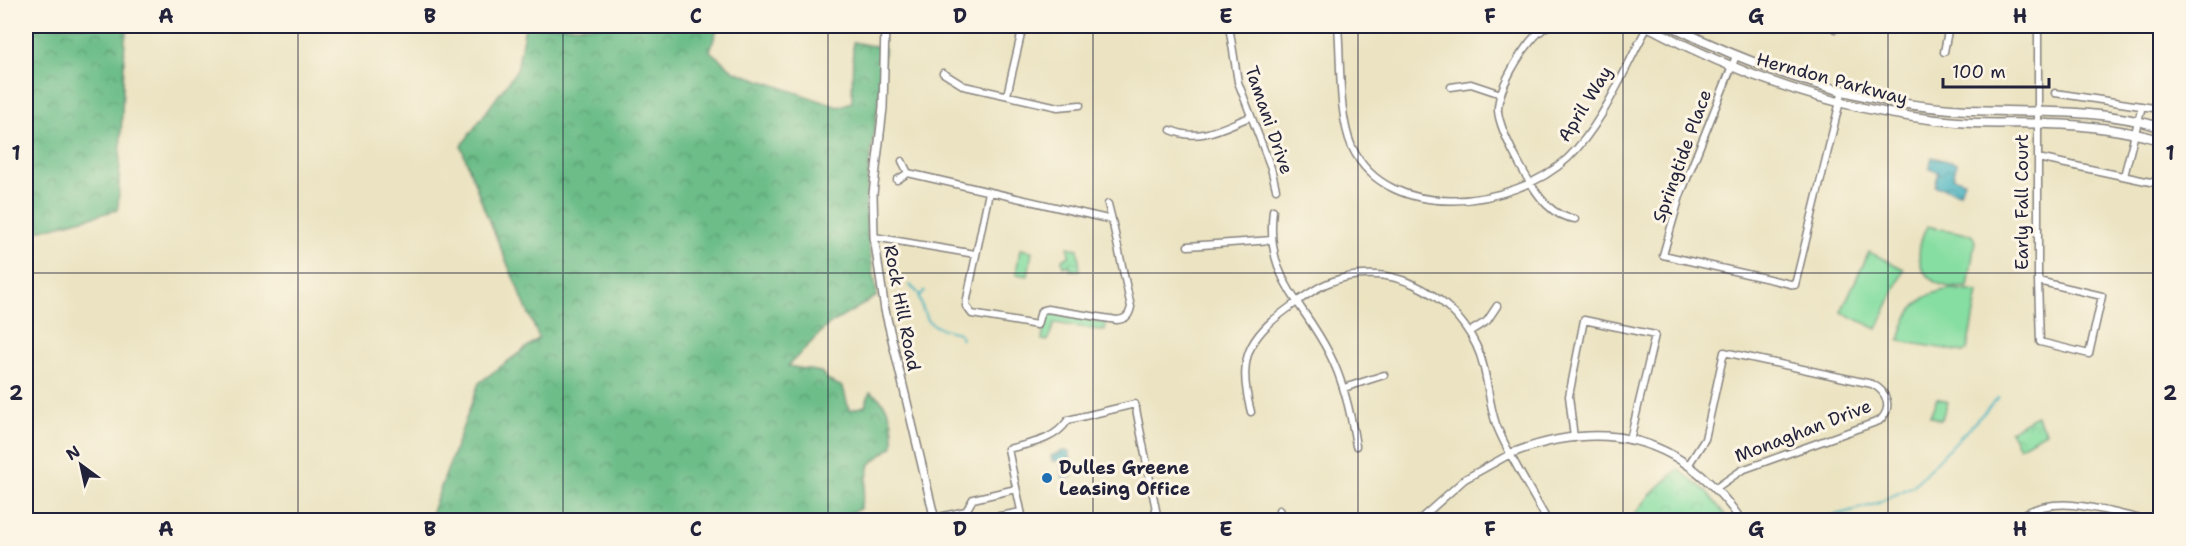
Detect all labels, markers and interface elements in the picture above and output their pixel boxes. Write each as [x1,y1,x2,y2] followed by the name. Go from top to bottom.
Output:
[158,3,174,29] text: A
[424,3,436,29] text: B
[690,3,702,29] text: C
[953,3,967,29] text: D
[1219,3,1233,29] text: E
[1484,3,1496,29] text: F
[1748,3,1764,29] text: G
[2013,3,2027,29] text: H
[1754,47,1910,111] street label: Herndon Parkway
[1943,51,2050,89] scale bar
[1952,60,2006,84] text: 100 m
[1552,61,1618,147] street label: April Way
[1239,63,1299,177] street label: Tamani Drive
[1647,86,1717,226] street label: Springtide Place
[2010,134,2034,270] street label: Early Fall Court
[11,140,21,166] text: 1
[2165,140,2175,166] text: 1
[878,243,926,373] street label: Rock Hill Road
[9,380,23,406] text: 2
[2163,380,2177,406] text: 2
[1731,394,1875,468] street label: Monaghan Drive
[51,435,111,495] north arrow
[62,441,84,465] text: N
[1059,456,1190,501] place label: Dulles Greene Leasing Office
[1040,471,1054,485] marker: Dulles Greene Leasing Office
[158,516,174,542] text: A
[424,516,436,542] text: B
[690,516,702,542] text: C
[953,516,967,542] text: D
[1219,516,1233,542] text: E
[1484,516,1496,542] text: F
[1748,516,1764,542] text: G
[2013,516,2027,542] text: H

